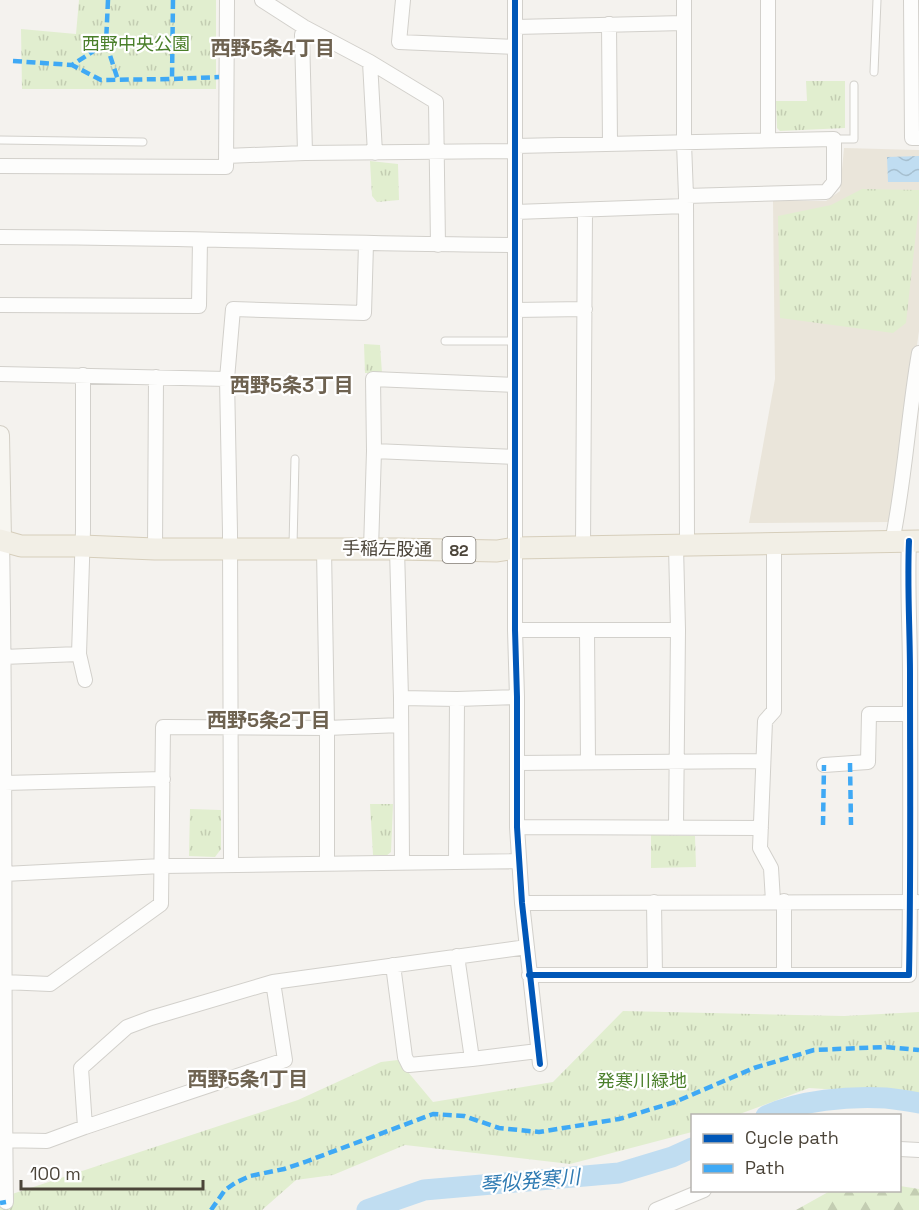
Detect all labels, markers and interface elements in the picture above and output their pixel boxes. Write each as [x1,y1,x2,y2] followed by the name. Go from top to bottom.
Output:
[82,32,190,55] park label: 西野中央公園
[211,35,335,61] district label: 西野5条4丁目
[230,372,354,398] district label: 西野5条3丁目
[342,536,432,561] street label: 手稲左股通
[442,537,476,563] road number: 82
[207,707,331,733] district label: 西野5条2丁目
[187,1066,309,1092] district label: 西野5条1丁目
[597,1069,687,1092] park label: 発寒川緑地
[691,1114,901,1192] legend
[745,1126,839,1149] text: Cycle path
[21,1153,202,1191] scale bar
[745,1156,785,1179] text: Path
[30,1162,81,1185] text: 100 m
[479,1164,583,1198] water label: 琴似発寒川

